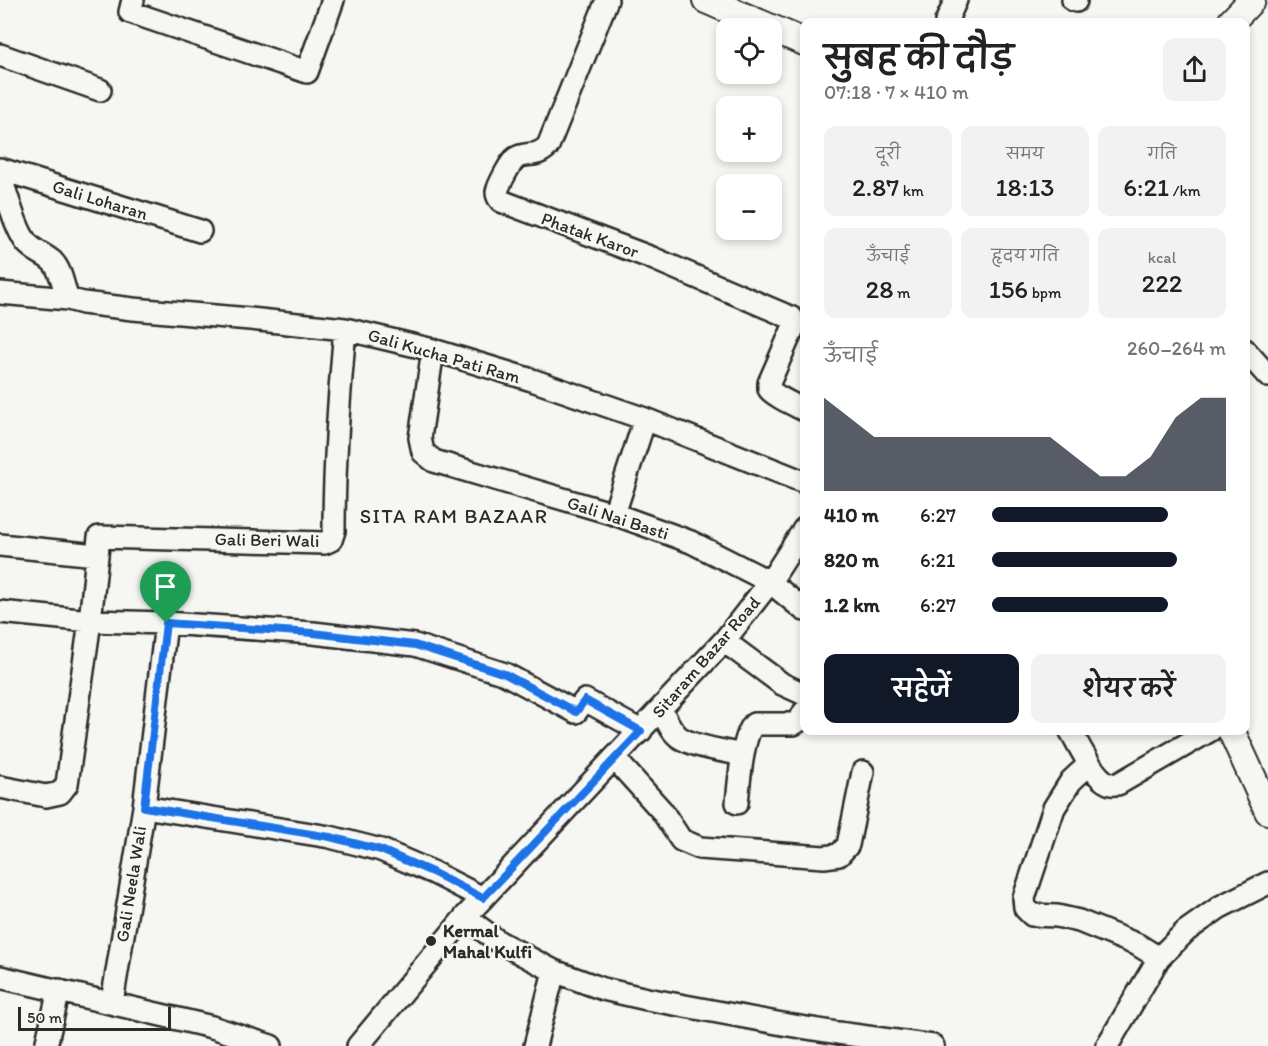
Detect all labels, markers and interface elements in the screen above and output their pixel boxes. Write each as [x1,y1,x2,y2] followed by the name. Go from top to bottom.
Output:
[716,18,782,240] map controls
[716,18,782,84] button: locate
[824,38,1014,77] text: सुबह की दौड़
[1163,38,1226,101] button: share
[824,80,969,104] text: 07:18 · 7 × 410 m
[716,96,782,162] button: +
[875,144,901,163] text: दूरी
[1006,144,1044,163] text: समय
[1147,144,1177,163] text: गति
[852,171,899,203] text: 2.87
[996,171,1054,203] text: 18:13
[1123,171,1169,203] text: 6:21
[716,174,782,240] button: −
[50,175,150,225] street label: Gali Loharan
[899,181,924,200] text: km
[1169,181,1201,200] text: /km
[538,207,642,263] street label: Phatak Karor
[867,246,909,265] text: ऊँचाई
[991,246,1059,265] text: हृदय गति
[1148,248,1176,267] text: kcal
[1141,267,1183,299] text: 222
[866,273,893,305] text: 28
[989,273,1028,305] text: 156
[893,283,911,302] text: m
[1028,283,1061,302] text: bpm
[365,324,523,388] street label: Gali Kucha Pati Ram
[1127,336,1226,360] text: 260–264 m
[824,343,878,367] text: ऊँचाई
[564,491,672,545] street label: Gali Nai Basti
[824,503,879,527] text: 410 m
[920,503,956,527] text: 6:27
[360,504,548,528] district label: SITA RAM BAZAAR
[214,528,320,552] street label: Gali Beri Wali
[824,548,879,572] text: 820 m
[920,548,955,572] text: 6:21
[140,561,191,623] pin
[149,570,182,603] icon: arrive
[647,591,765,722] street label: Sitaram Bazar Road
[824,593,880,617] text: 1.2 km
[920,593,956,617] text: 6:27
[824,654,1019,723] button: सहेजें
[1031,654,1226,723] button: शेयर करें
[111,824,151,944] street label: Gali Neela Wali
[443,920,532,963] place label: Kermal Mahal Kulfi
[424,934,438,948] marker: Kermal Mahal Kulfi
[18,1004,171,1032] scale bar
[27,1008,62,1027] text: 50 m

